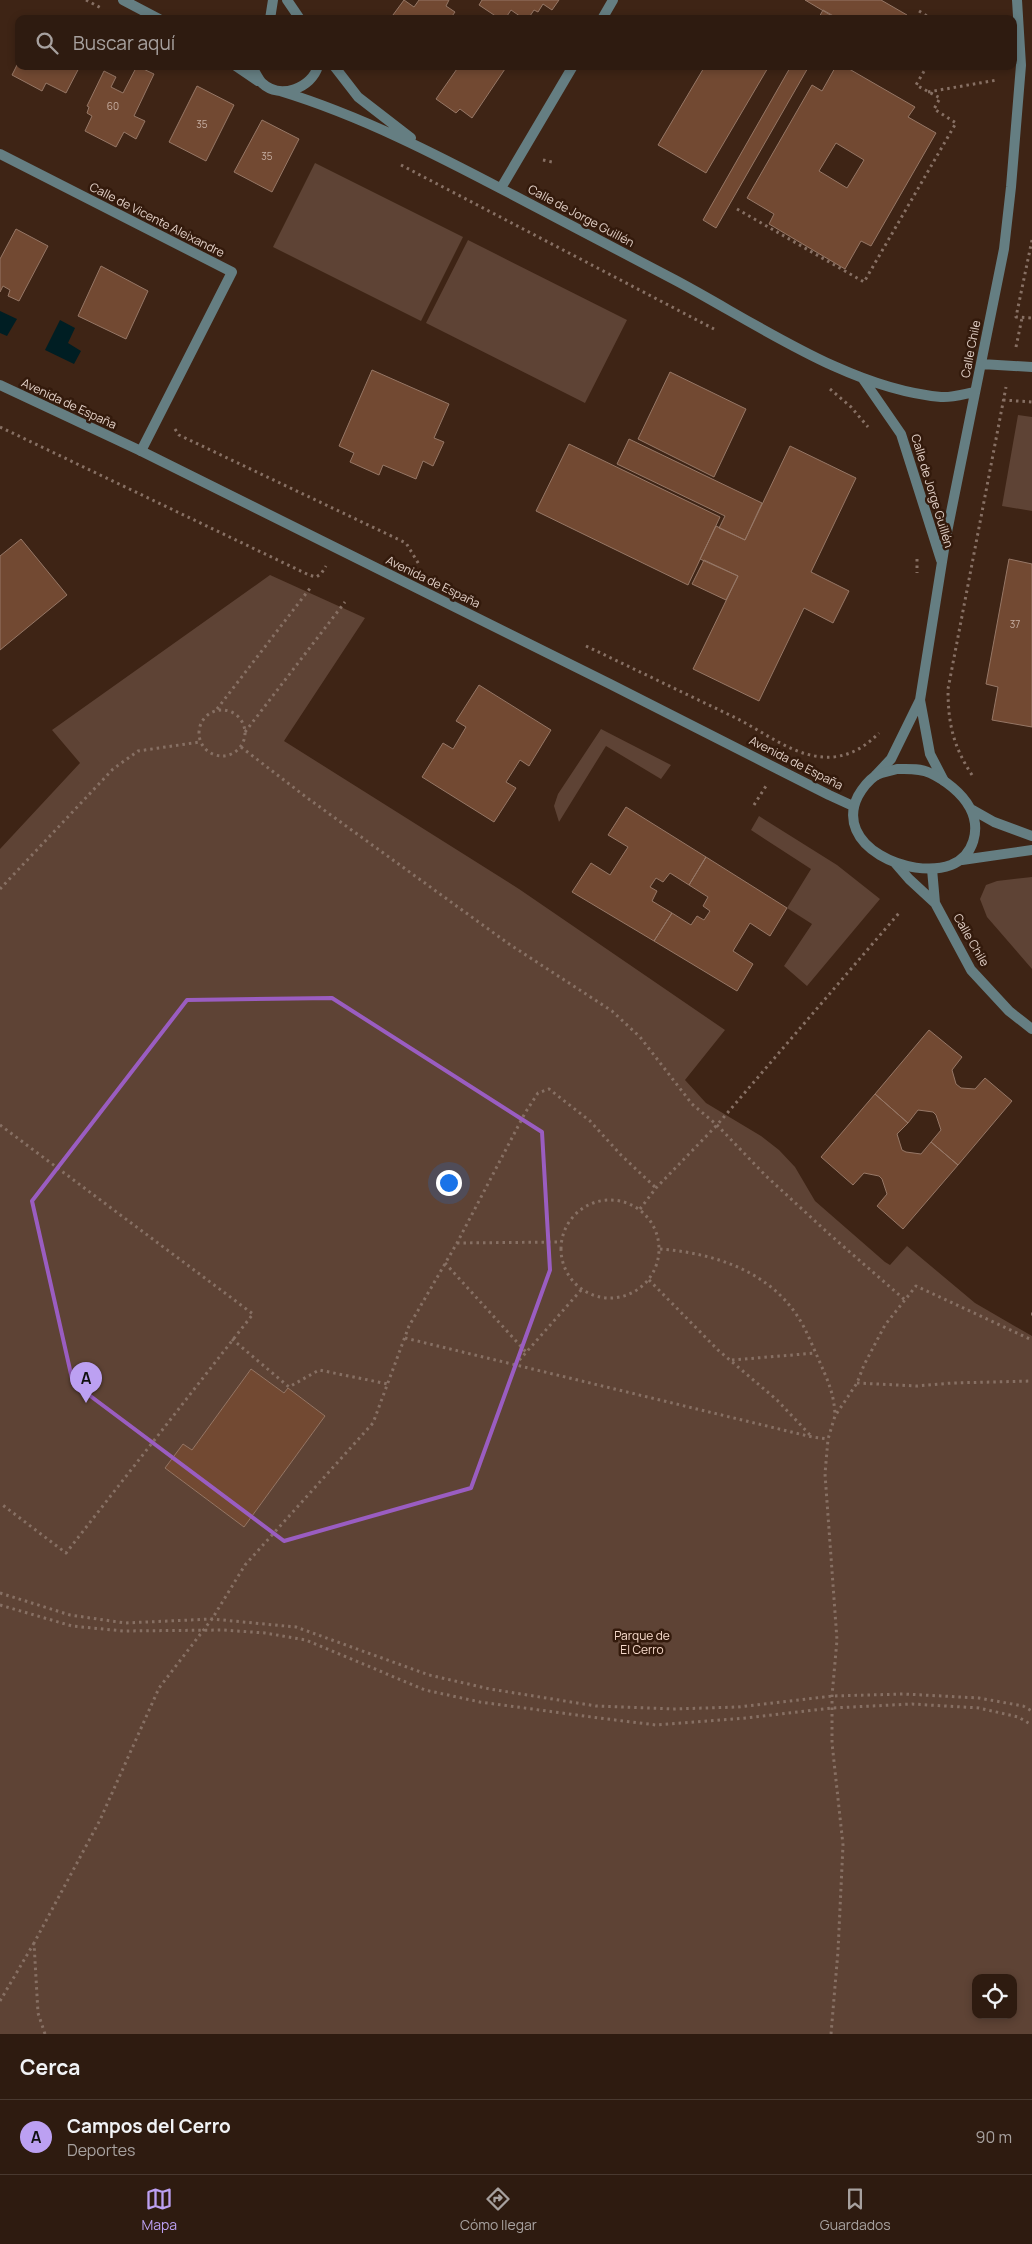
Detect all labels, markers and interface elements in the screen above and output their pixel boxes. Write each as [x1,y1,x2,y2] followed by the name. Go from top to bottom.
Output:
[15,15,1017,70] search box
[33,29,61,57] icon: search
[73,30,175,56] text: Buscar aquí
[107,99,119,113] house number: 60
[196,117,208,131] house number: 35
[261,149,273,163] house number: 35
[87,178,228,261] street label: Calle de Vicente Aleixandre
[525,180,637,251] street label: Calle de Jorge Guillén
[957,319,984,379] street label: Calle Chile
[19,374,120,433] street label: Avenida de España
[907,432,958,550] street label: Calle de Jorge Guillén
[383,551,483,612] street label: Avenida de España
[1010,617,1020,631] house number: 37
[746,732,846,794] street label: Avenida de España
[949,910,993,969] street label: Calle Chile
[436,1170,462,1196] your location
[70,1362,102,1403] pin: A
[614,1627,670,1658] park label: Parque de El Cerro
[972,1974,1017,2019] map controls
[972,1974,1017,2019] button: locate
[20,2053,80,2081] text: Cerca
[67,2113,231,2139] text: Campos del Cerro
[31,2126,41,2148] text: A
[976,2126,1012,2148] text: 90 m
[67,2139,135,2161] text: Deportes
[141,2185,177,2234] tab: Mapa
[460,2185,537,2234] tab: Cómo llegar
[820,2185,891,2234] tab: Guardados

